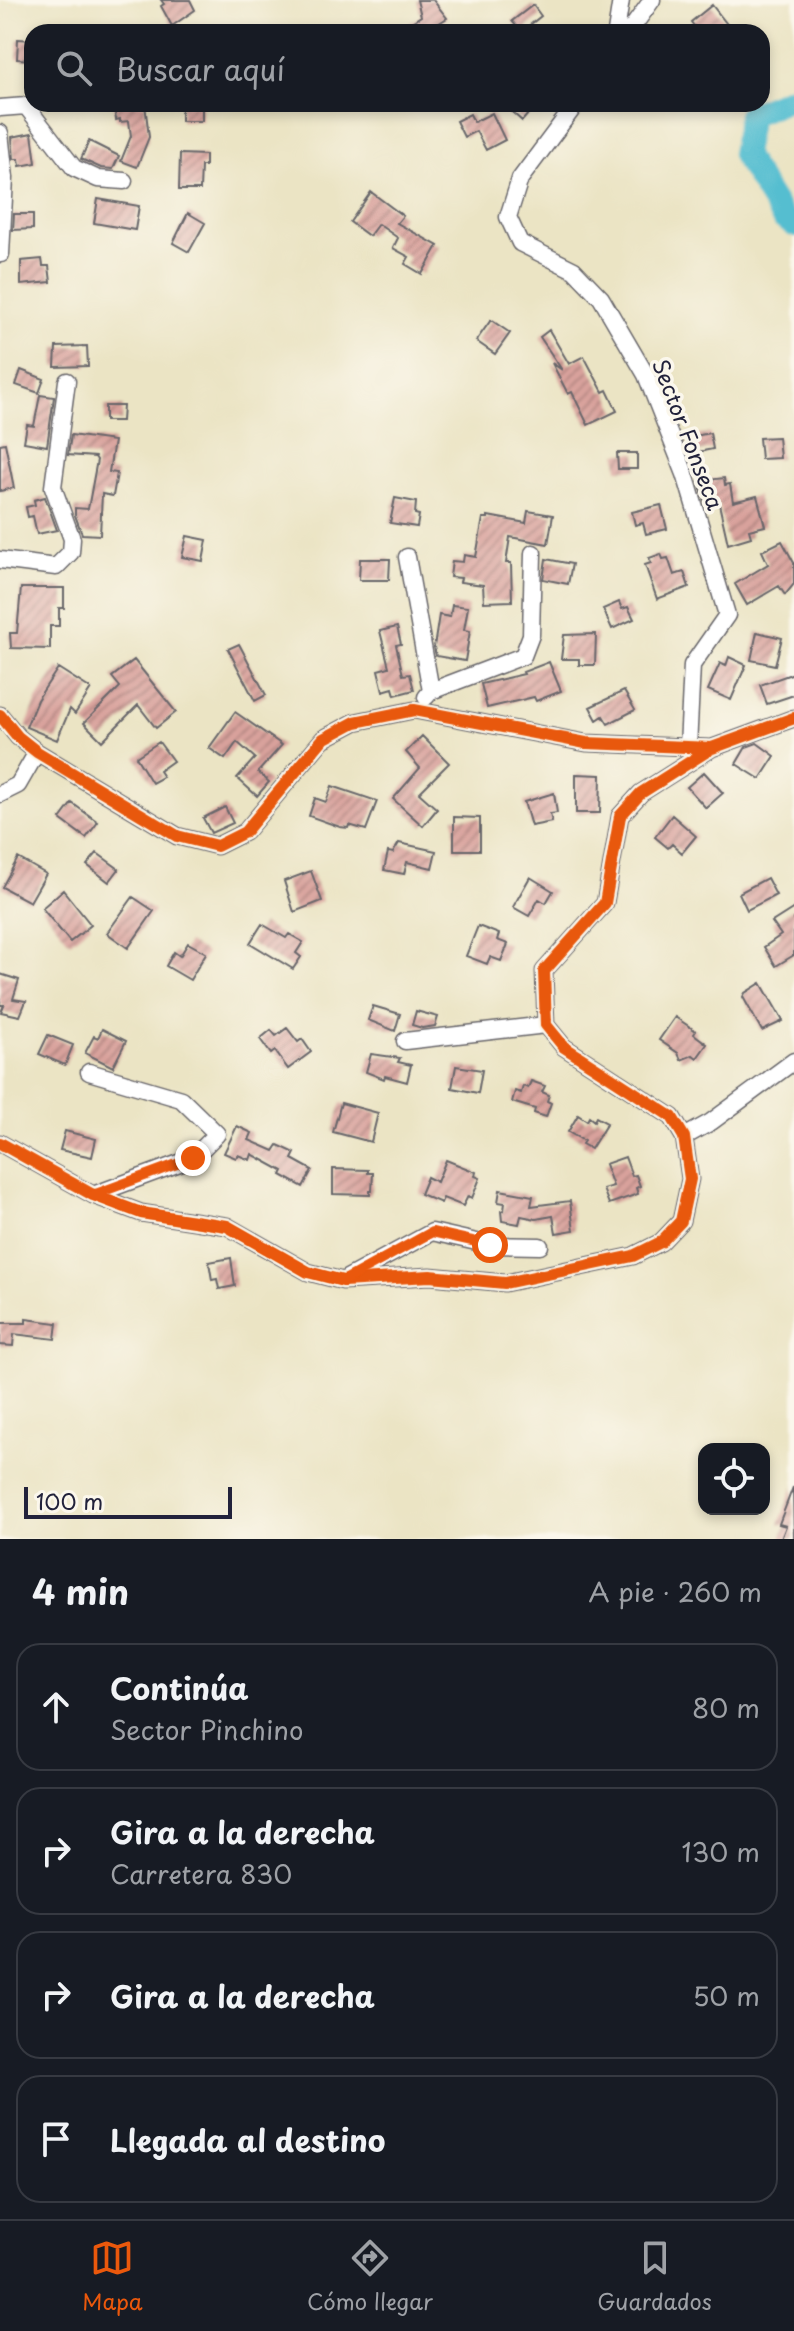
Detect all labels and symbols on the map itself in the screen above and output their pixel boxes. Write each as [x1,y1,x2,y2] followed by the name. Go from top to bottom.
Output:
[645,354,733,515] street label: Sector Fonseca
[175,1140,211,1176] route end
[472,1227,508,1263] route start
[24,1483,232,1519] scale bar

